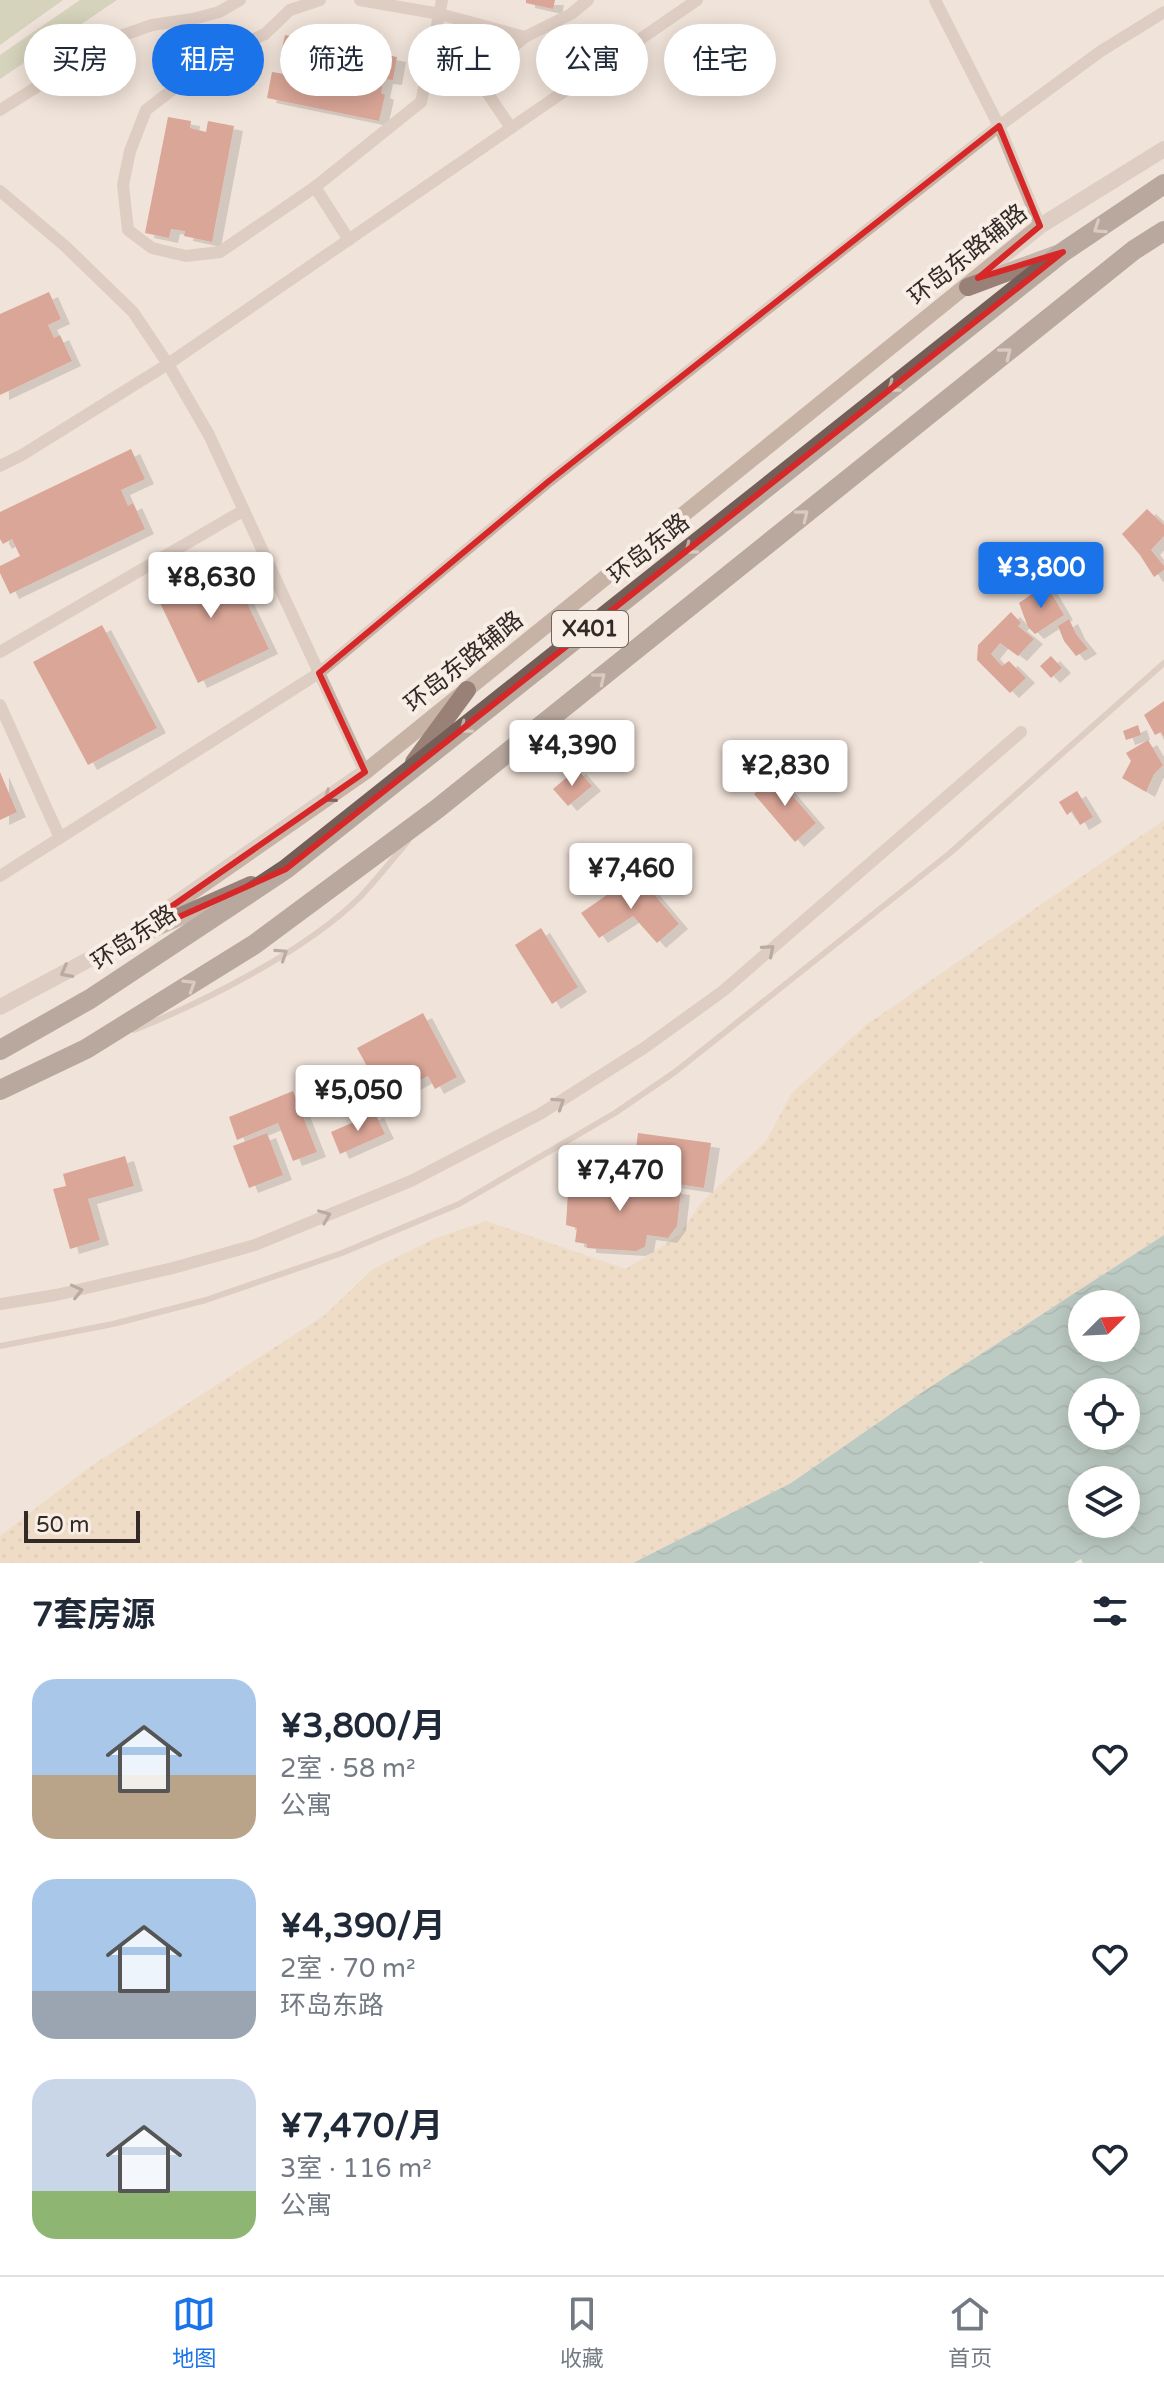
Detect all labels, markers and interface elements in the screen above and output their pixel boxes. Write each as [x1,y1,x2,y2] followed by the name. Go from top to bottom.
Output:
[24,24,136,96] chip: 买房
[152,24,264,96] chip: 租房
[280,24,392,96] chip: 筛选
[408,24,520,96] chip: 新上
[536,24,648,96] chip: 公寓
[664,24,776,96] chip: 住宅
[903,198,1033,312] street label: 环岛东路辅路
[1094,218,1108,233] one-way arrow
[997,348,1011,363] one-way arrow
[888,377,903,391] one-way arrow
[603,508,695,590] street label: 环岛东路
[793,511,808,525] one-way arrow
[685,539,699,554] one-way arrow
[976,542,1106,610] pin: ¥3,800
[146,552,276,620] pin: ¥8,630
[996,552,1086,583] text: ¥3,800
[166,562,256,593] text: ¥8,630
[399,605,529,719] street label: 环岛东路辅路
[552,611,628,647] road number: X401
[591,673,605,688] one-way arrow
[459,719,474,733] one-way arrow
[507,720,637,788] pin: ¥4,390
[527,730,617,761] text: ¥4,390
[720,740,850,808] pin: ¥2,830
[740,750,830,781] text: ¥2,830
[324,787,338,802] one-way arrow
[566,843,696,911] pin: ¥7,460
[587,853,675,884] text: ¥7,460
[86,899,182,977] street label: 环岛东路
[760,946,775,960] one-way arrow
[273,949,288,964] one-way arrow
[60,962,75,977] one-way arrow
[181,979,196,994] one-way arrow
[293,1065,423,1133] pin: ¥5,050
[314,1075,402,1106] text: ¥5,050
[550,1097,565,1112] one-way arrow
[555,1145,685,1213] pin: ¥7,470
[576,1155,664,1186] text: ¥7,470
[317,1209,331,1226] one-way arrow
[69,1283,83,1300] one-way arrow
[1068,1290,1140,1362] north arrow
[1068,1290,1140,1538] map controls
[1068,1378,1140,1450] button: locate
[1068,1466,1140,1538] button: layers
[24,1507,140,1543] scale bar
[36,1512,90,1538] text: 50 m
[1088,1589,1132,1633] icon: filters
[32,1595,155,1636] text: 7套房源
[280,1706,446,1747] text: ¥3,800/月
[96,1711,192,1807] icon: home
[1088,1737,1132,1781] icon: heart
[280,1753,416,1784] text: 2室 · 58 m²
[280,1790,332,1821] text: 公寓
[280,1906,446,1947] text: ¥4,390/月
[96,1911,192,2007] icon: home
[1088,1937,1132,1981] icon: heart
[280,1953,416,1984] text: 2室 · 70 m²
[280,1990,384,2021] text: 环岛东路
[280,2106,443,2147] text: ¥7,470/月
[96,2111,192,2207] icon: home
[1088,2137,1132,2181] icon: heart
[280,2153,432,2184] text: 3室 · 116 m²
[280,2190,332,2221] text: 公寓
[172,2292,216,2372] tab: 地图
[560,2292,604,2372] tab: 收藏
[948,2292,992,2372] tab: 首页

